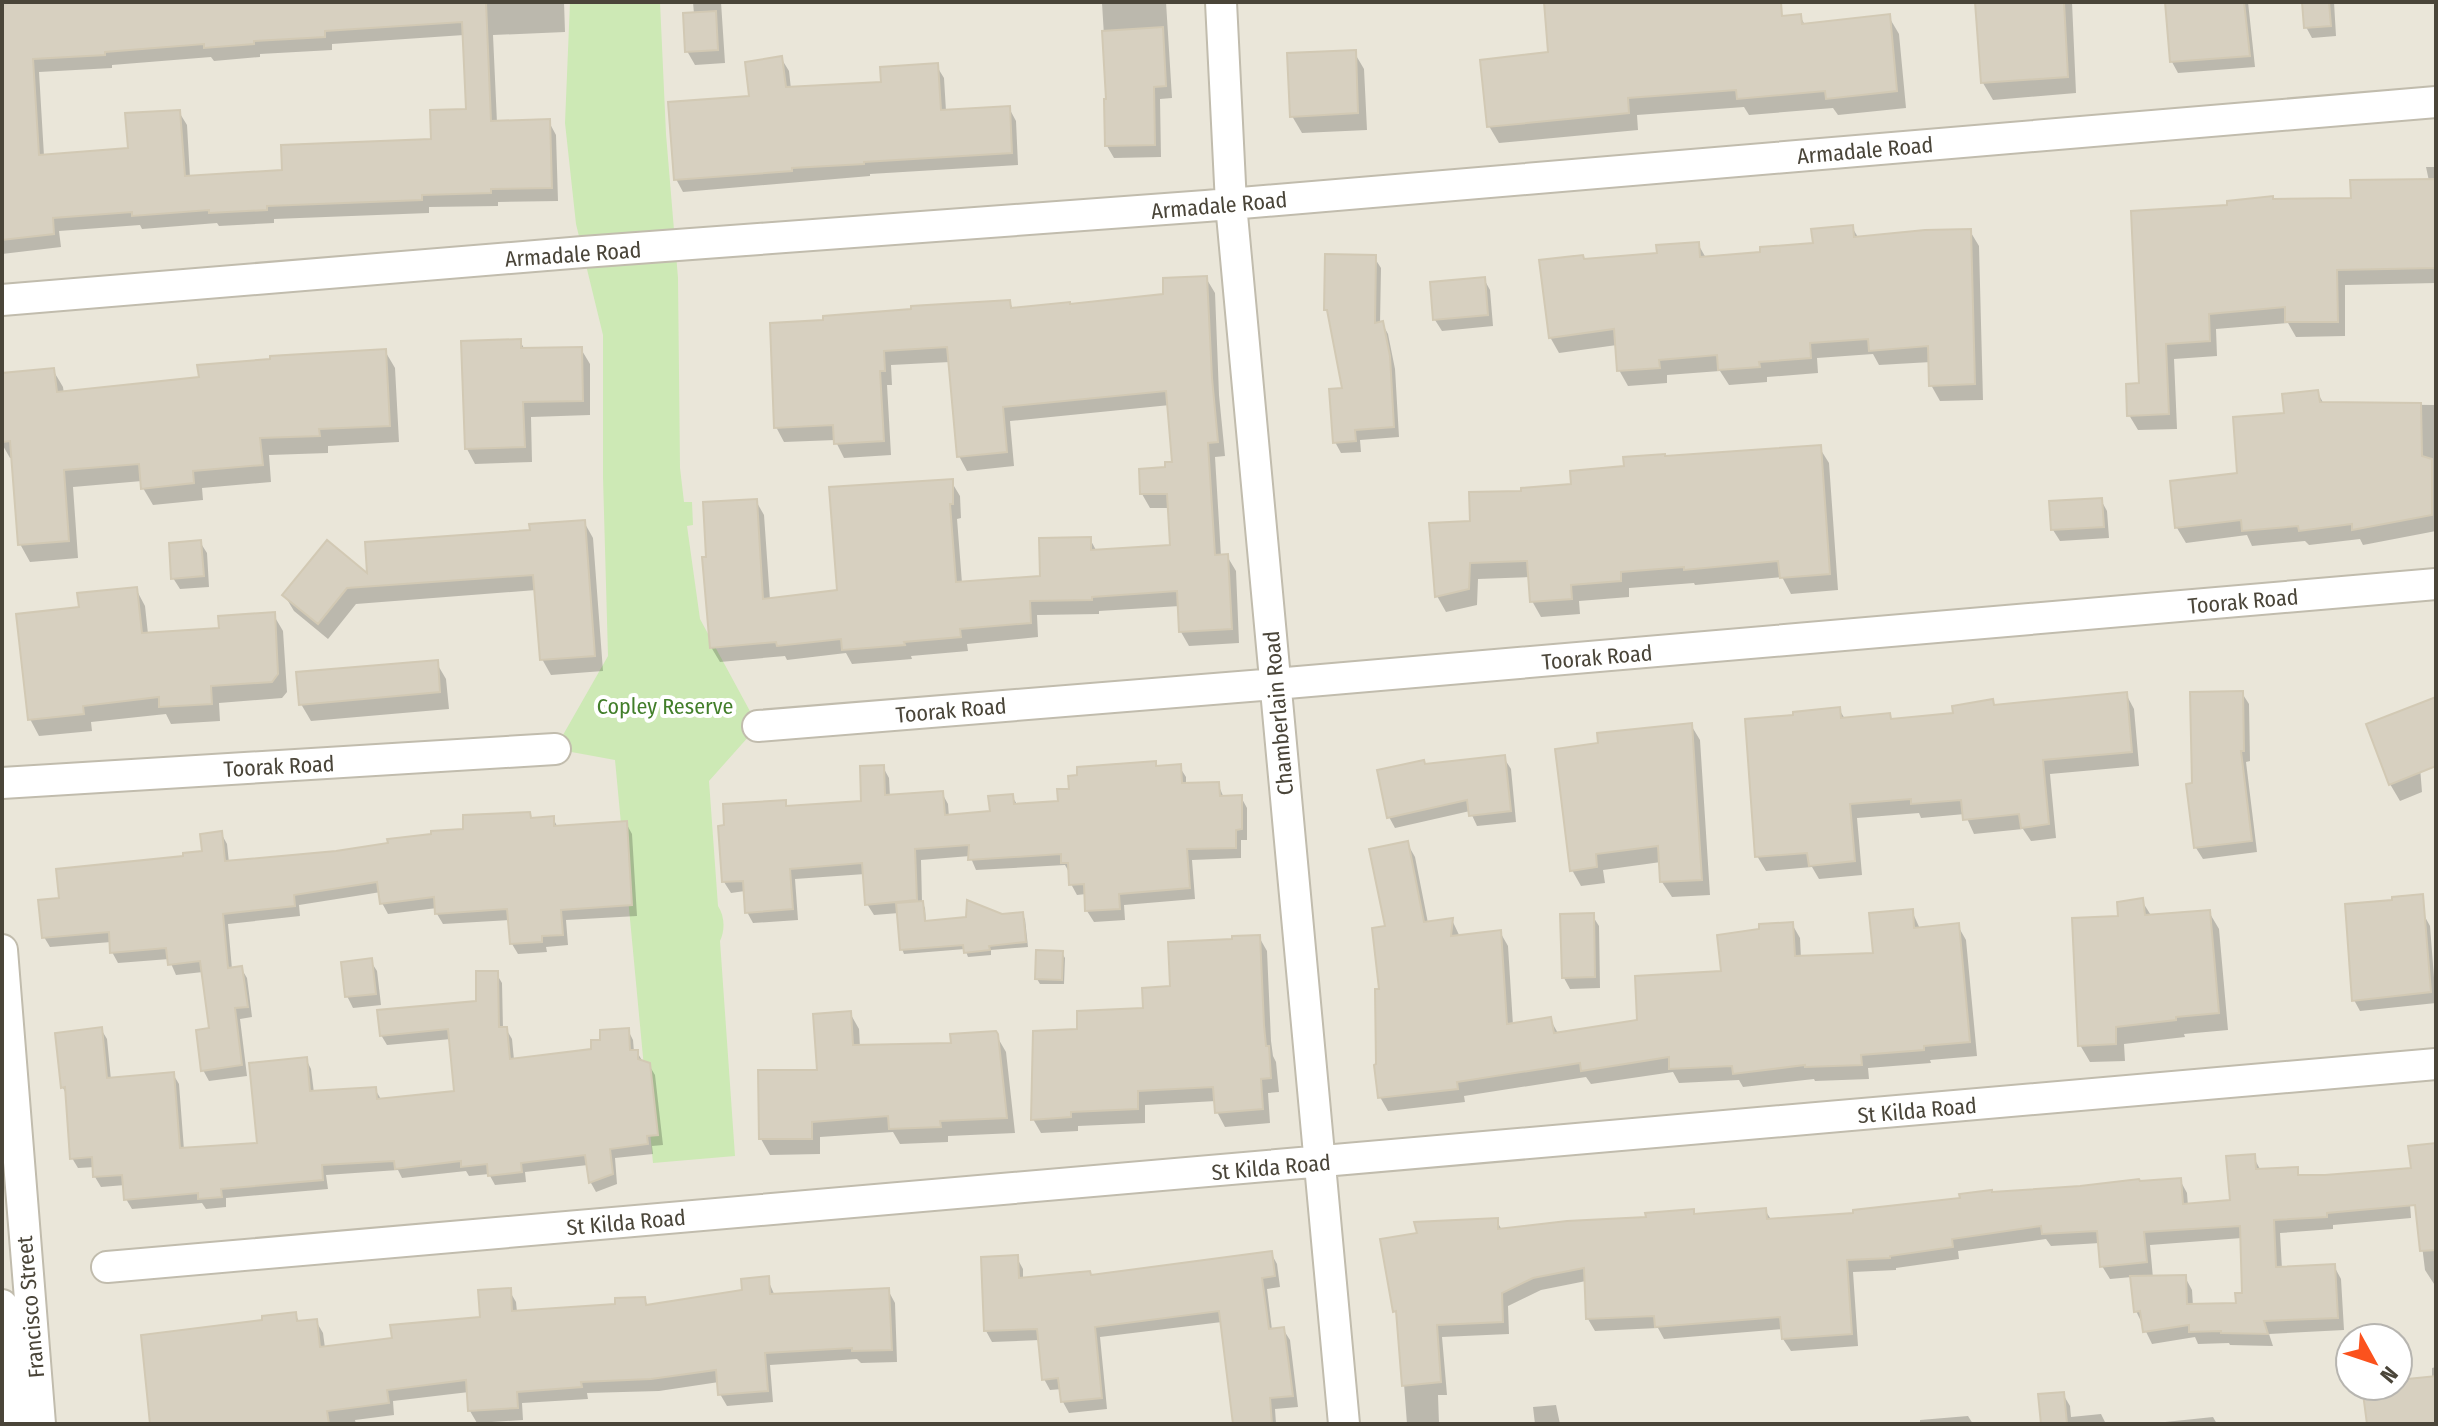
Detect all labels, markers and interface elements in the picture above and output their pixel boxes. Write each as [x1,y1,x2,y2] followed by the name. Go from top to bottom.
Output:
[1796,131,1934,170] street label: Armadale Road
[1150,186,1288,225] street label: Armadale Road
[504,236,642,273] street label: Armadale Road
[2187,583,2299,620] street label: Toorak Road
[1258,630,1299,796] street label: Chamberlain Road
[1541,639,1653,676] street label: Toorak Road
[895,692,1007,729] street label: Toorak Road
[597,693,733,720] park label: Copley Reserve
[223,750,335,783] street label: Toorak Road
[1856,1092,1978,1129] street label: St Kilda Road
[1210,1149,1332,1186] street label: St Kilda Road
[565,1204,687,1241] street label: St Kilda Road
[11,1234,50,1379] street label: Francisco Street
[2334,1322,2414,1402] north arrow
[2374,1361,2404,1388] text: N

